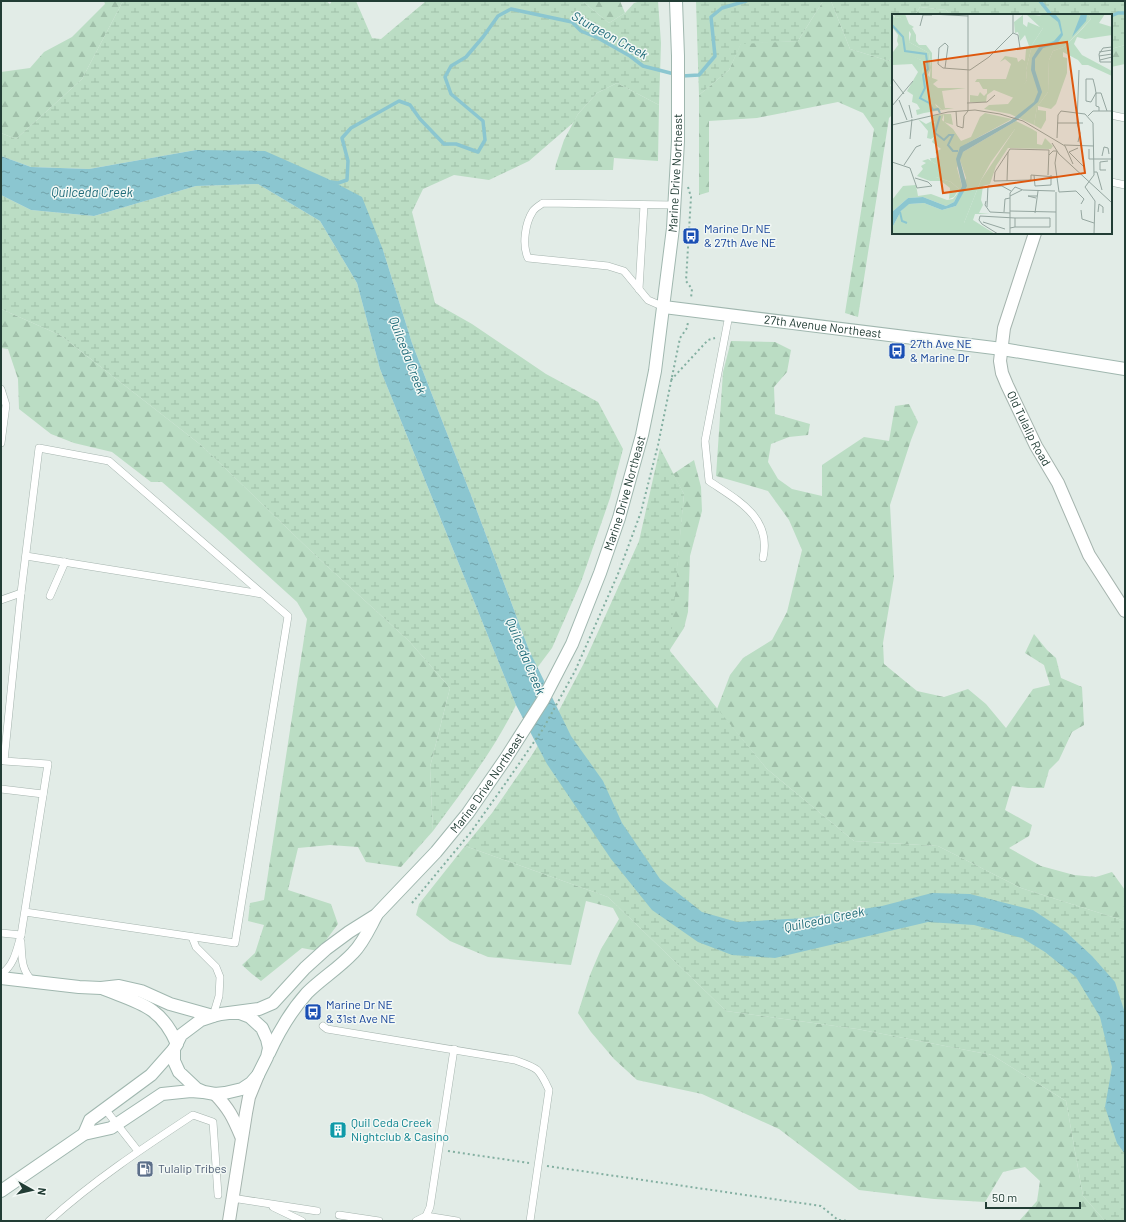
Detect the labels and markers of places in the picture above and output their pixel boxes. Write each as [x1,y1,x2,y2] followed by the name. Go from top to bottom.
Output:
[704,221,776,249] place label: Marine Dr NE & 27th Ave NE
[681,226,701,246] bus stop icon: Marine Dr NE & 27th Ave NE
[910,336,972,364] place label: 27th Ave NE & Marine Dr
[887,341,907,361] bus stop icon: 27th Ave NE & Marine Dr
[326,997,396,1025] place label: Marine Dr NE & 31st Ave NE
[303,1002,323,1022] bus stop icon: Marine Dr NE & 31st Ave NE
[351,1115,449,1143] place label: Quil Ceda Creek Nightclub & Casino
[328,1120,348,1140] building icon: Quil Ceda Creek Nightclub & Casino
[135,1159,155,1179] fuel station icon: Tulalip Tribes
[158,1161,227,1175] place label: Tulalip Tribes

